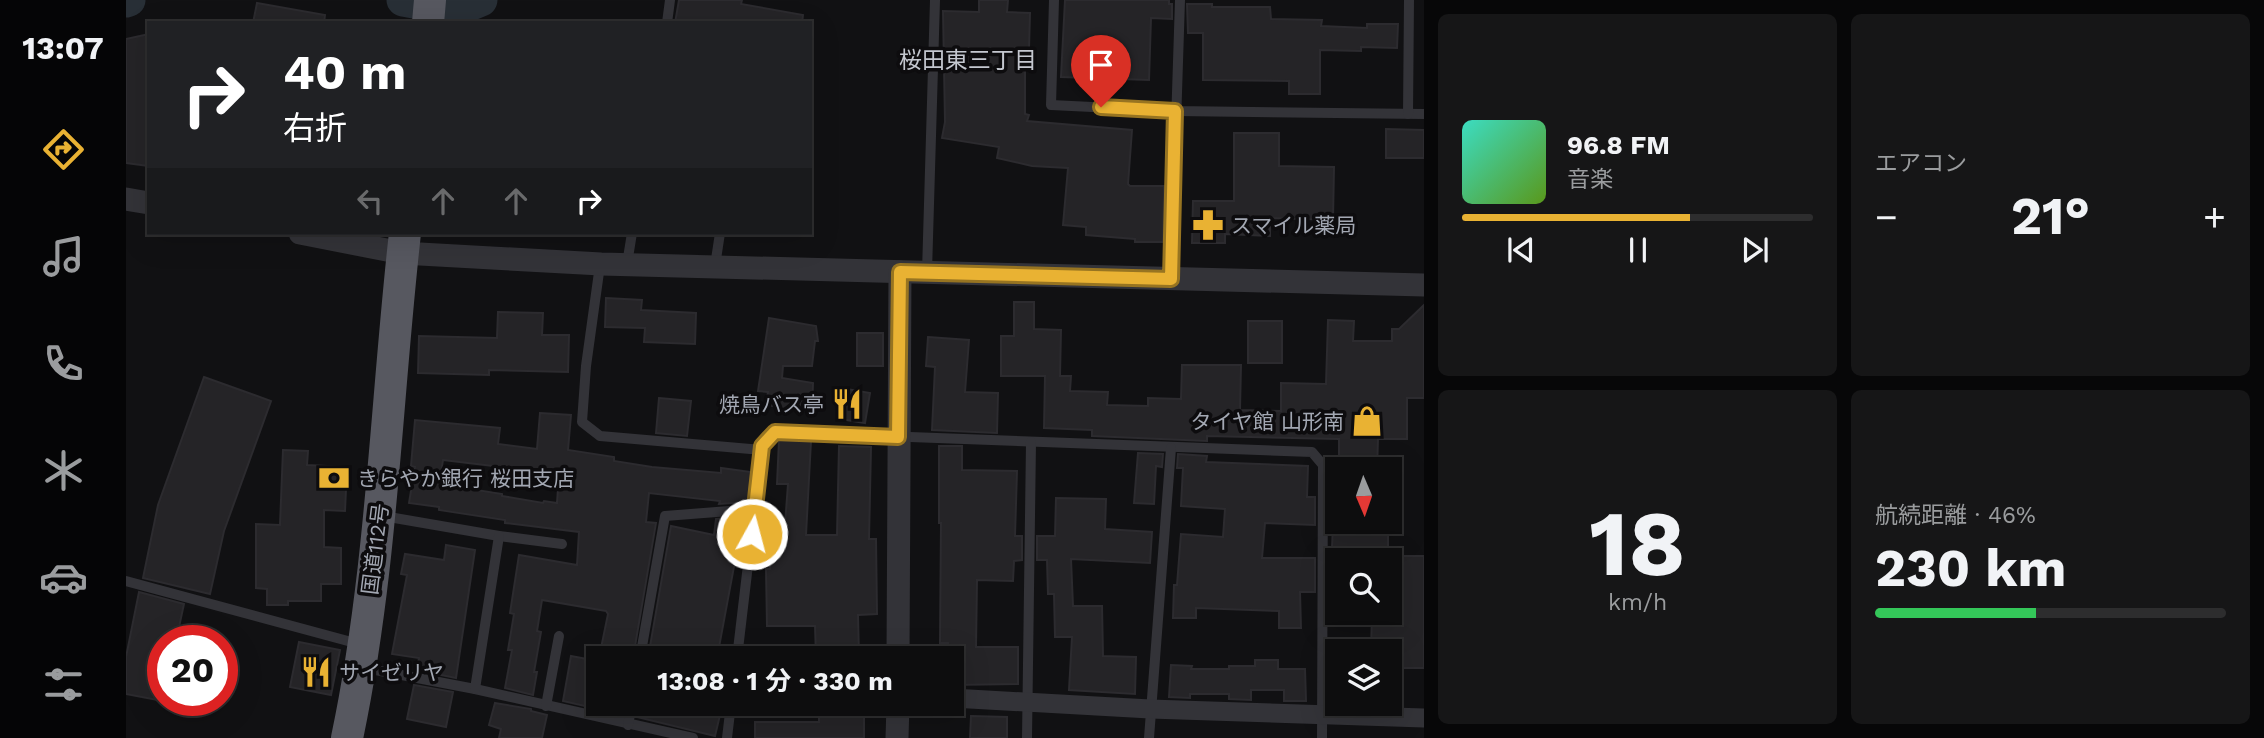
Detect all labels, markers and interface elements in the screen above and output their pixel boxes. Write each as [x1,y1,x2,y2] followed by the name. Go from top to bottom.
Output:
[22,29,104,67] text: 13:07
[1071,35,1131,107] pin
[283,43,406,101] text: 40 m
[1082,46,1120,84] icon: arrive
[899,47,1037,74] district label: 桜田東三丁目
[168,49,259,140] icon: right
[283,109,347,147] text: 右折
[39,125,88,174] icon: directions
[1567,130,1670,160] text: 96.8 FM
[1875,150,1967,177] text: エアコン
[1567,166,1613,193] text: 音楽
[351,182,389,220] icon: left
[424,182,462,220] icon: ahead
[497,182,535,220] icon: ahead
[570,182,608,220] icon: right
[2011,186,2090,247] text: 21°
[1875,195,1898,239] text: −
[2203,195,2226,239] text: +
[1191,208,1225,242] pharmacy icon: スマイル薬局
[1231,213,1356,238] place label: スマイル薬局
[1502,231,1540,269] icon: previous
[1619,231,1657,269] icon: pause
[1736,231,1774,269] icon: next
[39,232,88,281] icon: music
[39,339,88,388] icon: phone
[830,387,864,421] restaurant icon: 焼鳥バス亭
[719,392,824,417] place label: 焼鳥バス亭
[1350,404,1384,438] shop icon: タイヤ館 山形南
[1190,409,1344,434] place label: タイヤ館 山形南
[39,446,88,495] icon: climate
[1325,457,1402,534] north arrow
[1325,457,1402,716] map controls
[317,461,351,495] bank icon: きらやか銀行 桜田支店
[357,466,574,491] place label: きらやか銀行 桜田支店
[1589,490,1686,597] text: 18
[715,497,789,571] position arrow
[357,502,393,596] street label: 国道112号
[1875,502,2036,529] text: 航続距離 · 46%
[1875,538,2066,599] text: 230 km
[1325,548,1402,625] button: search
[39,553,88,602] icon: car
[1608,589,1667,616] text: km/h
[147,625,238,716] speed limit sign: 20
[1325,639,1402,716] button: layers
[299,655,333,689] restaurant icon: サイゼリヤ
[39,660,88,709] icon: filters
[339,660,444,685] place label: サイゼリヤ
[657,666,893,696] text: 13:08 · 1 分 · 330 m

